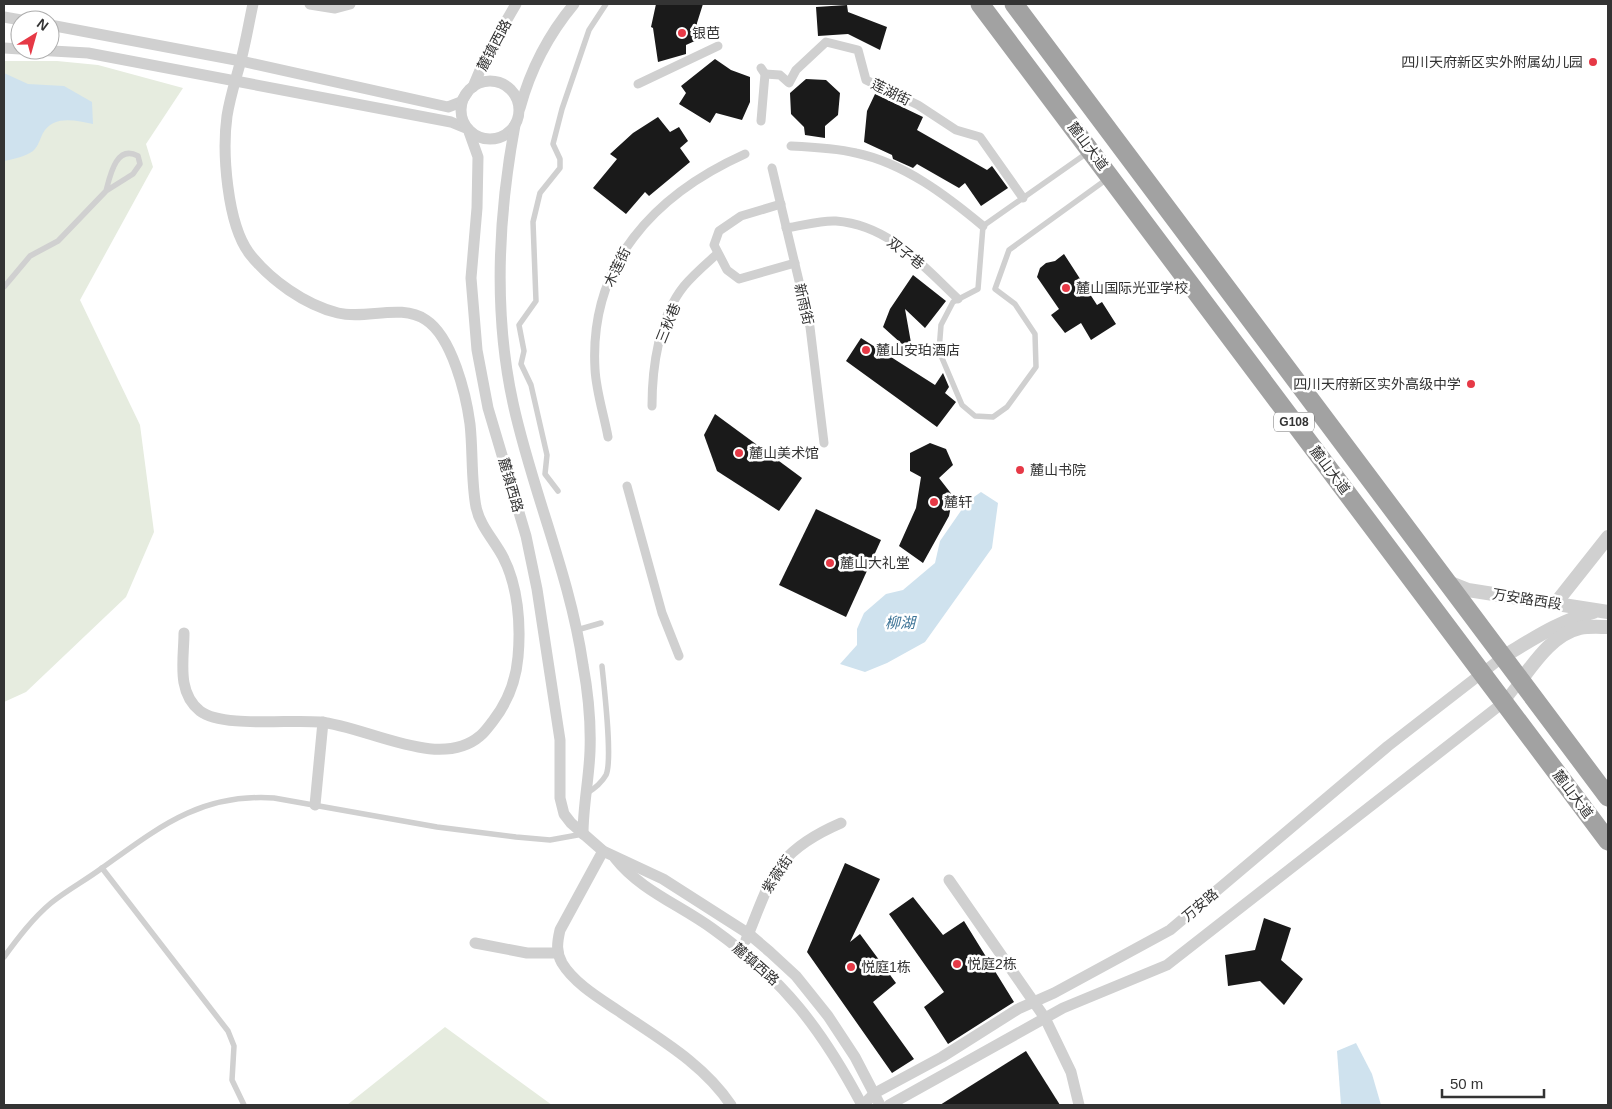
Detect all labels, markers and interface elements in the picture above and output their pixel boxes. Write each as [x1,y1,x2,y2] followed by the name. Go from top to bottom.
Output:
[10,10,60,60] north arrow
[34,15,52,34] text: N
[474,17,514,73] street label: 麓镇西路
[692,25,720,41] place label: 银芭
[676,27,688,39] marker: 银芭
[1401,54,1583,70] place label: 四川天府新区实外附属幼儿园
[1587,56,1599,68] marker: 四川天府新区实外附属幼儿园
[869,76,913,108] street label: 莲湖街
[1065,119,1111,173] street label: 麓山大道
[885,234,927,272] street label: 双子巷
[601,245,633,289] street label: 木莲街
[1076,280,1188,296] place label: 麓山国际光亚学校
[791,282,817,326] street label: 新雨街
[1060,282,1072,294] marker: 麓山国际光亚学校
[653,301,683,345] street label: 三秋巷
[876,342,960,358] place label: 麓山安珀酒店
[860,344,872,356] marker: 麓山安珀酒店
[1293,376,1461,392] place label: 四川天府新区实外高级中学
[1465,378,1477,390] marker: 四川天府新区实外高级中学
[1274,412,1314,432] road number: G108
[1307,443,1353,497] street label: 麓山大道
[749,445,819,461] place label: 麓山美术馆
[733,447,745,459] marker: 麓山美术馆
[496,456,526,514] street label: 麓镇西路
[1030,462,1086,478] place label: 麓山书院
[1014,464,1026,476] marker: 麓山书院
[944,494,972,510] place label: 麓轩
[928,496,940,508] marker: 麓轩
[840,555,910,571] place label: 麓山大礼堂
[824,557,836,569] marker: 麓山大礼堂
[1491,586,1563,612] street label: 万安路西段
[885,614,917,631] water label: 柳湖
[1550,767,1596,821] street label: 麓山大道
[759,852,795,896] street label: 紫薇街
[1179,885,1221,925] street label: 万安路
[730,940,782,988] street label: 麓镇西路
[967,956,1017,972] place label: 悦庭2栋
[951,958,963,970] marker: 悦庭2栋
[861,959,911,975] place label: 悦庭1栋
[845,961,857,973] marker: 悦庭1栋
[1442,1066,1544,1098] scale bar
[1450,1075,1483,1092] text: 50 m

